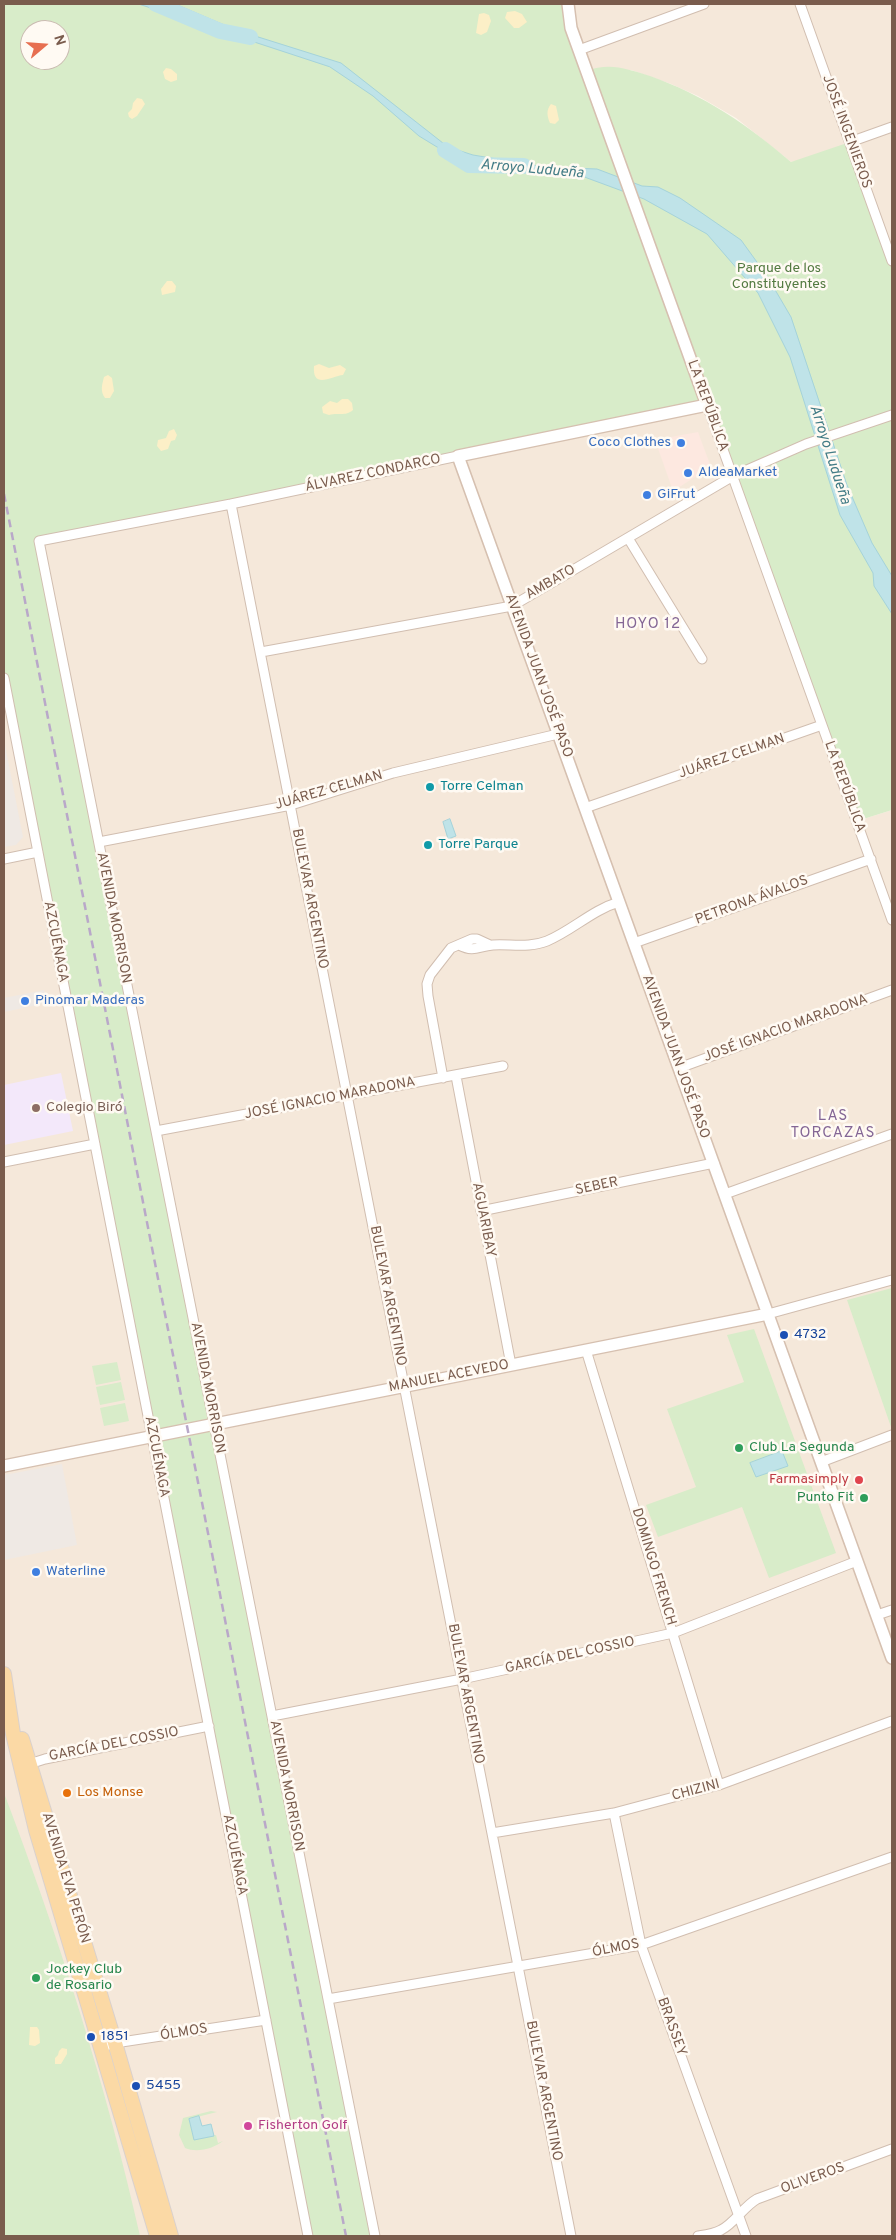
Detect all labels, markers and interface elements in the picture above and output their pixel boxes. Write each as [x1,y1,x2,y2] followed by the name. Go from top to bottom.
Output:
[20,20,70,70] north arrow
[49,33,68,48] text: N
[818,73,874,191] street label: JOSÉ INGENIEROS
[480,157,584,183] water label: Arroyo Ludueña
[732,261,826,294] park label: Parque de los Constituyentes
[683,358,731,454] street label: LA REPÚBLICA
[804,403,854,507] water label: Arroyo Ludueña
[588,435,671,451] place label: Coco Clothes
[675,437,687,449] marker: Coco Clothes
[304,451,442,497] street label: ÁLVAREZ CONDARCO
[698,465,777,481] place label: AldeaMarket
[682,467,694,479] marker: AldeaMarket
[657,487,695,503] place label: GiFrut
[641,489,653,501] marker: GiFrut
[523,562,579,604] street label: AMBATO
[500,592,576,760] street label: AVENIDA JUAN JOSÉ PASO
[614,616,682,634] district label: HOYO 12
[677,731,787,783] street label: JUÁREZ CELMAN
[820,739,868,835] street label: LA REPÚBLICA
[273,768,385,814] street label: JUÁREZ CELMAN
[440,779,524,795] place label: Torre Celman
[424,781,436,793] marker: Torre Celman
[287,827,331,971] street label: BULEVAR ARGENTINO
[438,837,518,853] place label: Torre Parque
[422,839,434,851] marker: Torre Parque
[92,851,134,985] street label: AVENIDA MORRISON
[693,873,811,929] street label: PETRONA ÁVALOS
[39,900,71,984] street label: AZCUÉNAGA
[637,973,713,1141] street label: AVENIDA JUAN JOSÉ PASO
[702,991,870,1067] street label: JOSÉ IGNACIO MARADONA
[35,993,144,1009] place label: Pinomar Maderas
[19,995,31,1007] marker: Pinomar Maderas
[243,1074,417,1124] street label: JOSÉ IGNACIO MARADONA
[46,1100,123,1116] place label: Colegio Biró
[30,1102,42,1114] marker: Colegio Biró
[790,1108,876,1143] district label: LAS TORCAZAS
[574,1174,620,1200] street label: SEBER
[468,1181,498,1259] street label: AGUARIBAY
[365,1224,409,1368] street label: BULEVAR ARGENTINO
[186,1321,228,1455] street label: AVENIDA MORRISON
[794,1327,826,1343] place label: 4732
[778,1329,790,1341] marker: 4732
[387,1357,511,1397] street label: MANUEL ACEVEDO
[140,1415,172,1499] street label: AZCUÉNAGA
[749,1440,854,1456] place label: Club La Segunda
[733,1442,745,1454] marker: Club La Segunda
[769,1472,849,1488] place label: Farmasimply
[853,1474,865,1486] marker: Farmasimply
[797,1490,854,1506] place label: Punto Fit
[858,1492,870,1504] marker: Punto Fit
[627,1506,679,1628] street label: DOMINGO FRENCH
[46,1564,106,1580] place label: Waterline
[30,1566,42,1578] marker: Waterline
[443,1622,487,1766] street label: BULEVAR ARGENTINO
[504,1634,636,1678] street label: GARCÍA DEL COSSIO
[265,1719,307,1853] street label: AVENIDA MORRISON
[48,1724,180,1766] street label: GARCÍA DEL COSSIO
[670,1777,722,1805] street label: CHIZINI
[77,1785,143,1801] place label: Los Monse
[61,1787,73,1799] marker: Los Monse
[37,1810,93,1946] street label: AVENIDA EVA PERÓN
[218,1813,250,1897] street label: AZCUÉNAGA
[591,1936,641,1962] street label: ÓLMOS
[46,1962,122,1994] place label: Jockey Club de Rosario
[30,1972,42,1984] marker: Jockey Club de Rosario
[653,1995,689,2059] street label: BRASSEY
[521,2019,565,2163] street label: BULEVAR ARGENTINO
[159,2021,209,2045] street label: ÓLMOS
[101,2029,129,2045] place label: 1851
[85,2031,97,2043] marker: 1851
[146,2078,181,2094] place label: 5455
[130,2080,142,2092] marker: 5455
[258,2118,347,2134] place label: Fisherton Golf
[242,2120,254,2132] marker: Fisherton Golf
[779,2160,847,2198] street label: OLIVEROS

